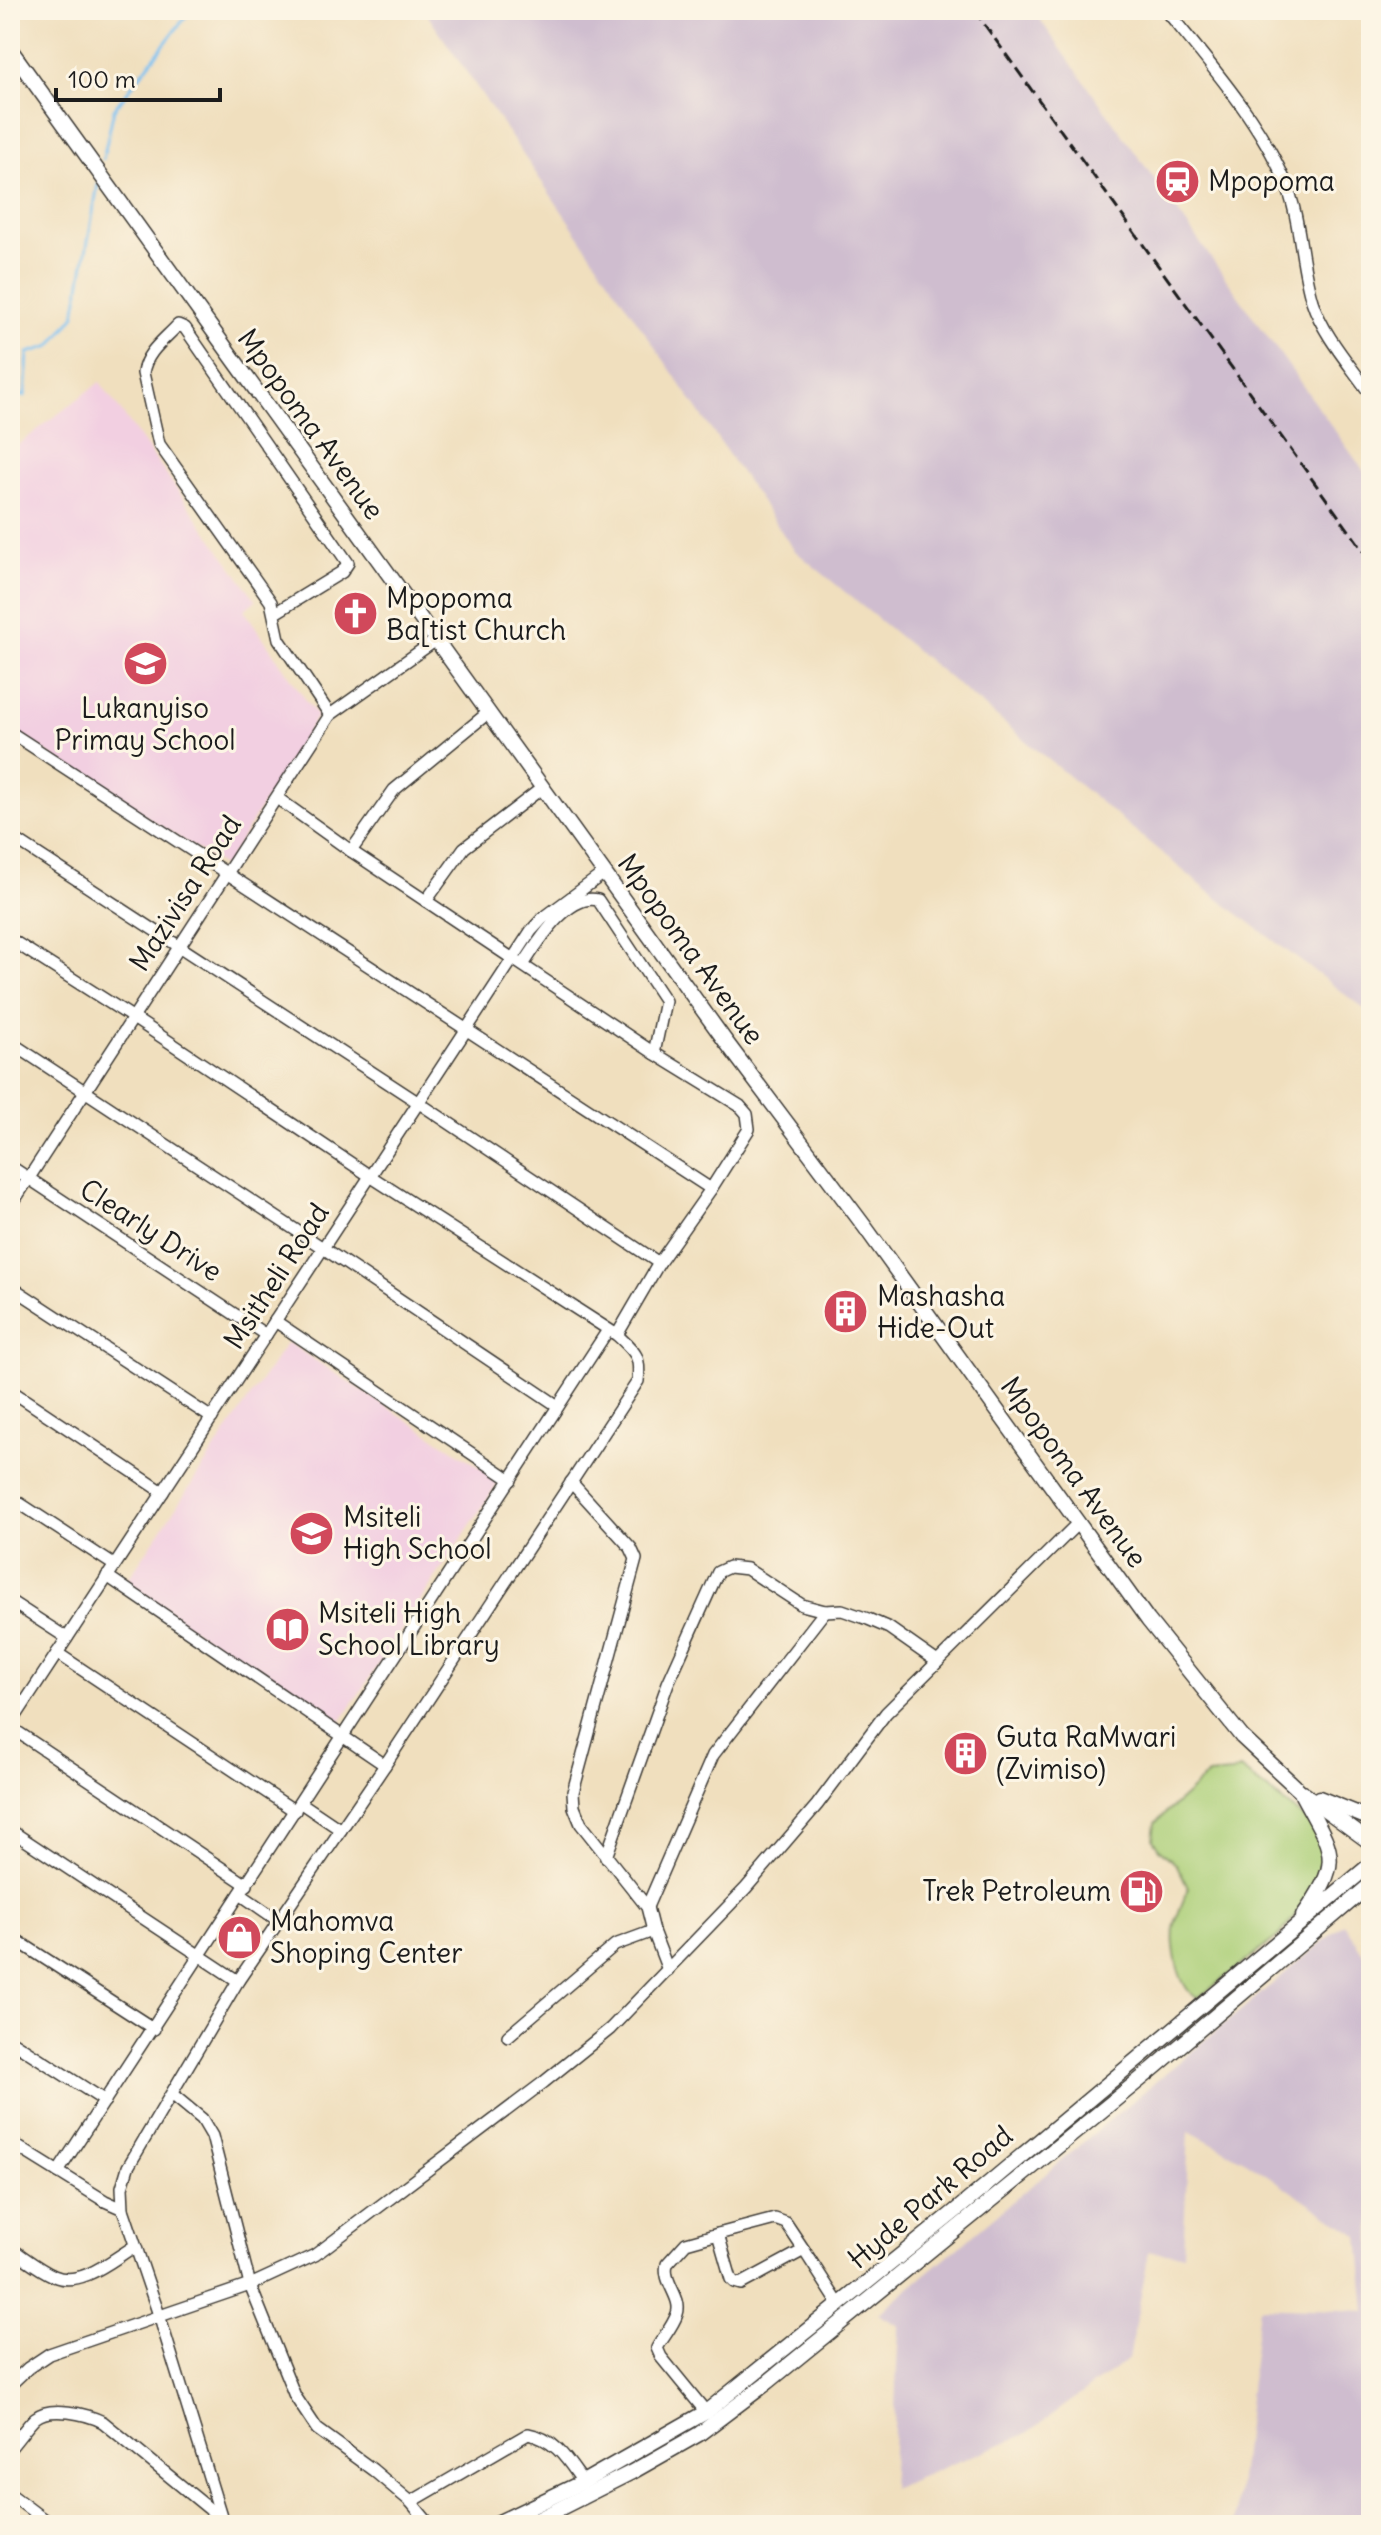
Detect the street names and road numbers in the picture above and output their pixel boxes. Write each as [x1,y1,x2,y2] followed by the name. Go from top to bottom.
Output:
[230,322,392,526] street label: Mpopoma Avenue
[121,808,249,978] street label: Mazivisa Road
[610,847,772,1051] street label: Mpopoma Avenue
[73,1171,229,1289] street label: Clearly Drive
[215,1196,337,1356] street label: Msitheli Road
[993,1370,1155,1574] street label: Mpopoma Avenue
[840,2118,1020,2276] street label: Hyde Park Road

